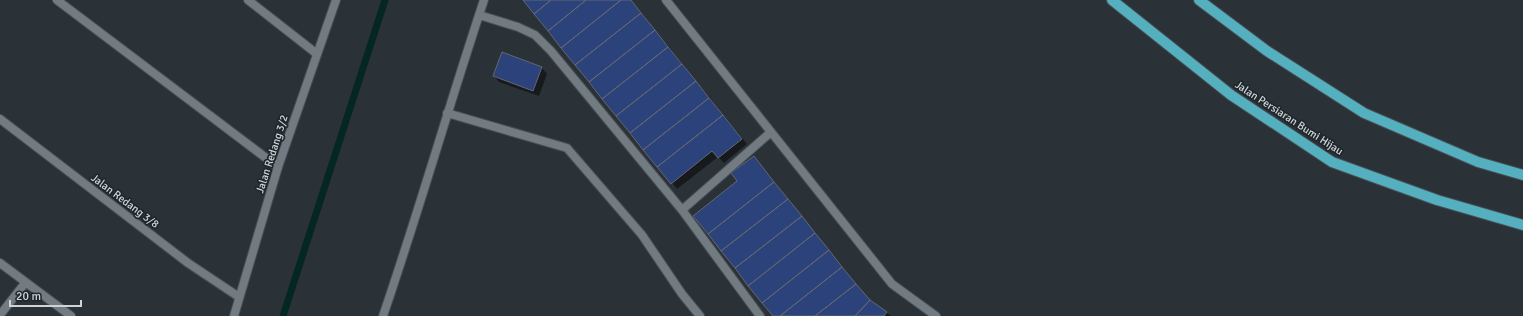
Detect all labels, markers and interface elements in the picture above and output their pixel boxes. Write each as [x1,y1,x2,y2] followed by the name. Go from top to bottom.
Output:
[1233,78,1345,158] street label: Jalan Persiaran Bumi Hijau
[253,113,291,195] street label: Jalan Redang 3/2
[89,171,162,231] street label: Jalan Redang 3/8
[10,282,81,308] scale bar
[16,289,41,304] text: 20 m

